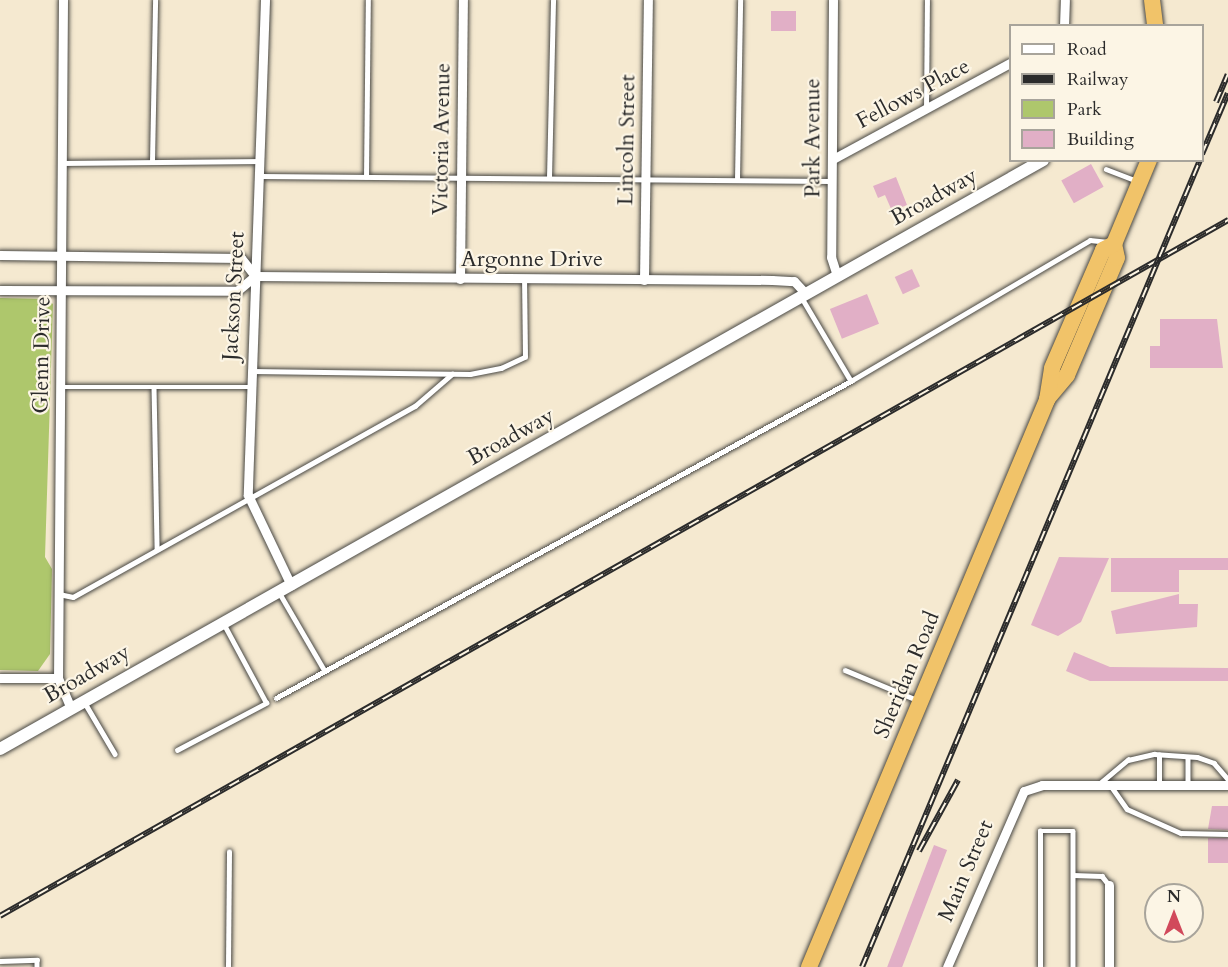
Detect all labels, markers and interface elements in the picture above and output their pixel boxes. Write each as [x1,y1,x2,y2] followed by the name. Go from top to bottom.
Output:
[1009,24,1204,162] legend
[1067,37,1107,62] text: Road
[852,53,974,135] street label: Fellows Place
[427,63,457,215] street label: Victoria Avenue
[1067,67,1129,92] text: Railway
[613,74,641,206] street label: Lincoln Street
[800,78,826,198] street label: Park Avenue
[1067,97,1102,122] text: Park
[1067,127,1134,152] text: Building
[886,162,982,232] street label: Broadway
[217,231,251,361] street label: Jackson Street
[461,247,603,273] street label: Argonne Drive
[28,296,56,414] street label: Glenn Drive
[463,402,559,472] street label: Broadway
[868,608,946,742] street label: Sheridan Road
[39,639,135,709] street label: Broadway
[933,816,999,926] street label: Main Street
[1144,883,1204,943] north arrow
[1167,886,1181,908] text: N

